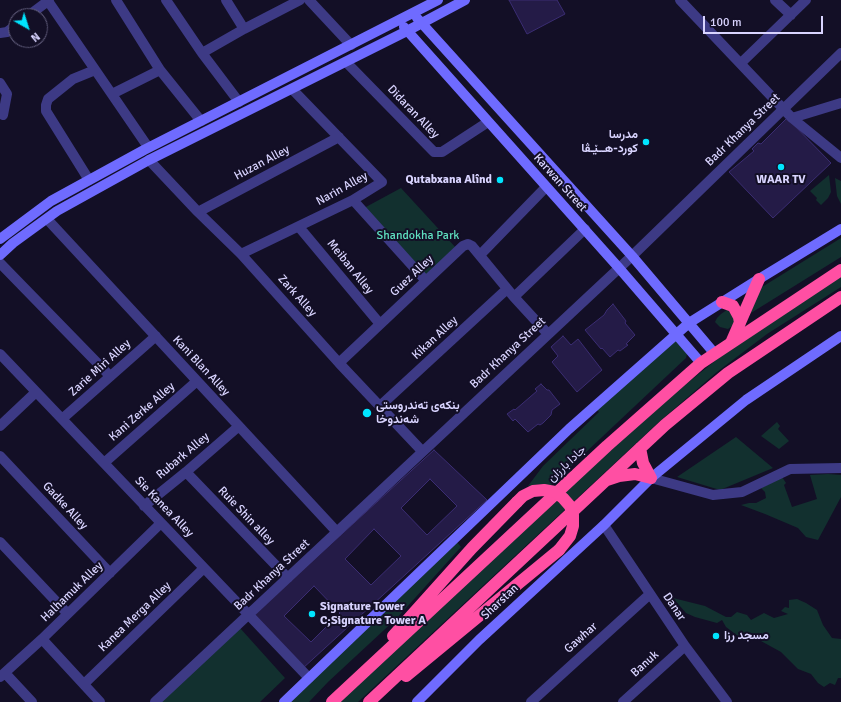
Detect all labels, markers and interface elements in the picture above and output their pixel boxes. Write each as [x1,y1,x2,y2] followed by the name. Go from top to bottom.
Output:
[8,8,48,48] north arrow
[705,8,825,34] scale bar
[710,15,742,30] text: 100 m
[28,29,42,44] text: N
[384,82,442,142] street label: Didaran Alley
[703,91,783,169] street label: Badr Khanya Street
[581,128,638,156] place label: مدرسا كورد-هــێـڤا
[641,137,651,147] marker: مدرسا كورد-هــێـڤا
[232,142,292,184] street label: Huzan Alley
[530,151,590,215] street label: Karwan Street
[776,162,786,172] marker: WAAR TV
[314,169,370,209] street label: Narin Alley
[406,173,492,187] place label: Qutabxana Alînd
[756,173,806,187] place label: WAAR TV
[495,175,505,185] marker: Qutabxana Alînd
[377,229,459,243] park label: Shandokha Park
[324,237,376,297] street label: Meiban Alley
[387,252,437,300] street label: Guez Alley
[275,272,319,320] street label: Zark Alley
[409,313,461,363] street label: Kikan Alley
[467,314,549,392] street label: Badr Khanya Street
[169,333,233,399] street label: Kani Blan Alley
[66,337,134,399] street label: Zarie Miri Alley
[106,380,178,444] street label: Kani Zerke Alley
[376,399,460,427] place label: بنکەی تەندروستی شەندوخا
[361,407,373,419] marker: بنکەی تەندروستی شەندوخا
[154,430,212,482] street label: Rubark Alley
[545,443,589,485] street label: جادا بارزان
[132,474,196,540] street label: Sie Kanea Alley
[39,479,91,533] street label: Gadke Alley
[215,484,277,548] street label: Ruie Shin alley
[231,536,313,614] street label: Badr Khanya Street
[38,559,106,625] street label: Halhamuk Alley
[96,579,174,655] street label: Kanea Merga Alley
[478,581,522,623] street label: Sharstan
[659,590,689,624] street label: Danar
[320,600,426,628] place label: Signature Tower C;Signature Tower A
[307,609,317,619] marker: Signature Tower C;Signature Tower A
[562,619,600,657] street label: Gawhar
[724,629,769,643] place label: مسجد رزا
[711,631,721,641] marker: مسجد رزا
[628,648,662,680] street label: Banuk

